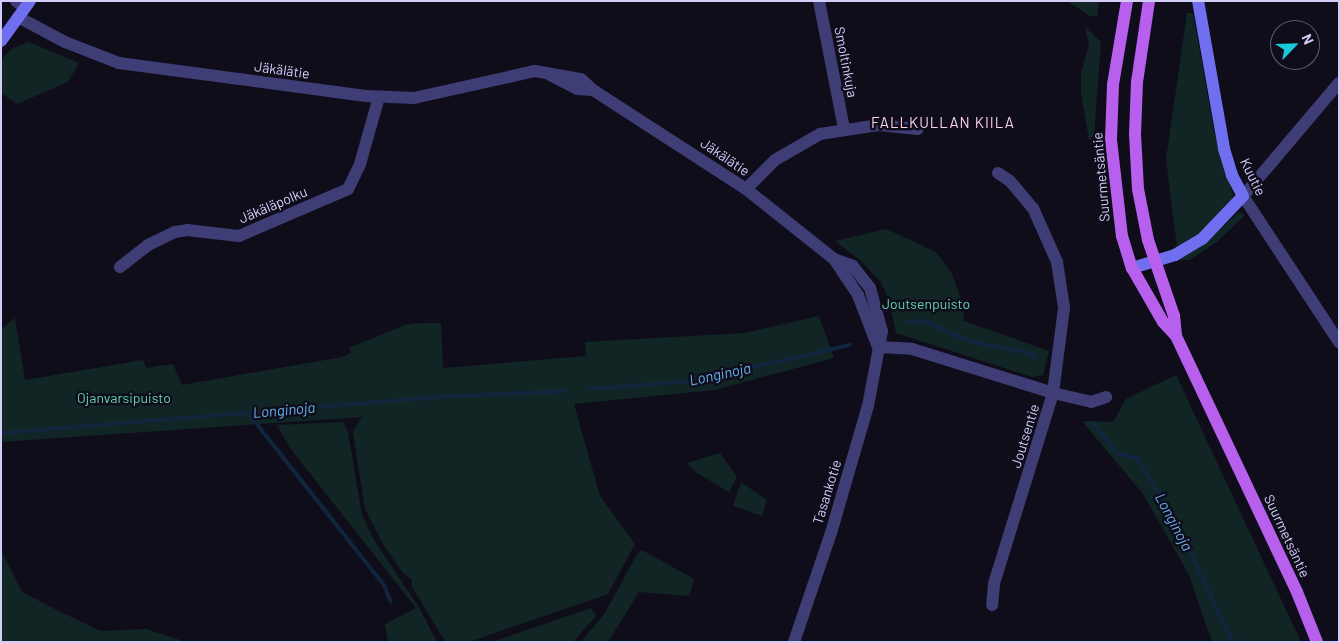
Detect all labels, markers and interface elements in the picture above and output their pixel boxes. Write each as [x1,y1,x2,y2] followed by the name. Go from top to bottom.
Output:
[1270,20,1320,70] north arrow
[831,25,861,99] street label: Smoltinkuja
[1299,31,1318,47] text: N
[253,58,311,82] street label: Jäkälätie
[869,114,1017,132] district label: FALLKULLAN KIILA
[1089,132,1113,222] street label: Suurmetsäntie
[697,134,753,180] street label: Jäkälätie
[1237,155,1269,199] street label: Kuutie
[236,183,310,227] street label: Jäkäläpolku
[882,296,970,312] park label: Joutsenpuisto
[687,359,753,389] water label: Longinoja
[77,390,171,406] park label: Ojanvarsipuisto
[252,398,316,422] water label: Longinoja
[1007,402,1043,470] street label: Joutsentie
[809,458,845,526] street label: Tasankotie
[1151,490,1197,554] water label: Longinoja
[1260,492,1314,580] street label: Suurmetsäntie

